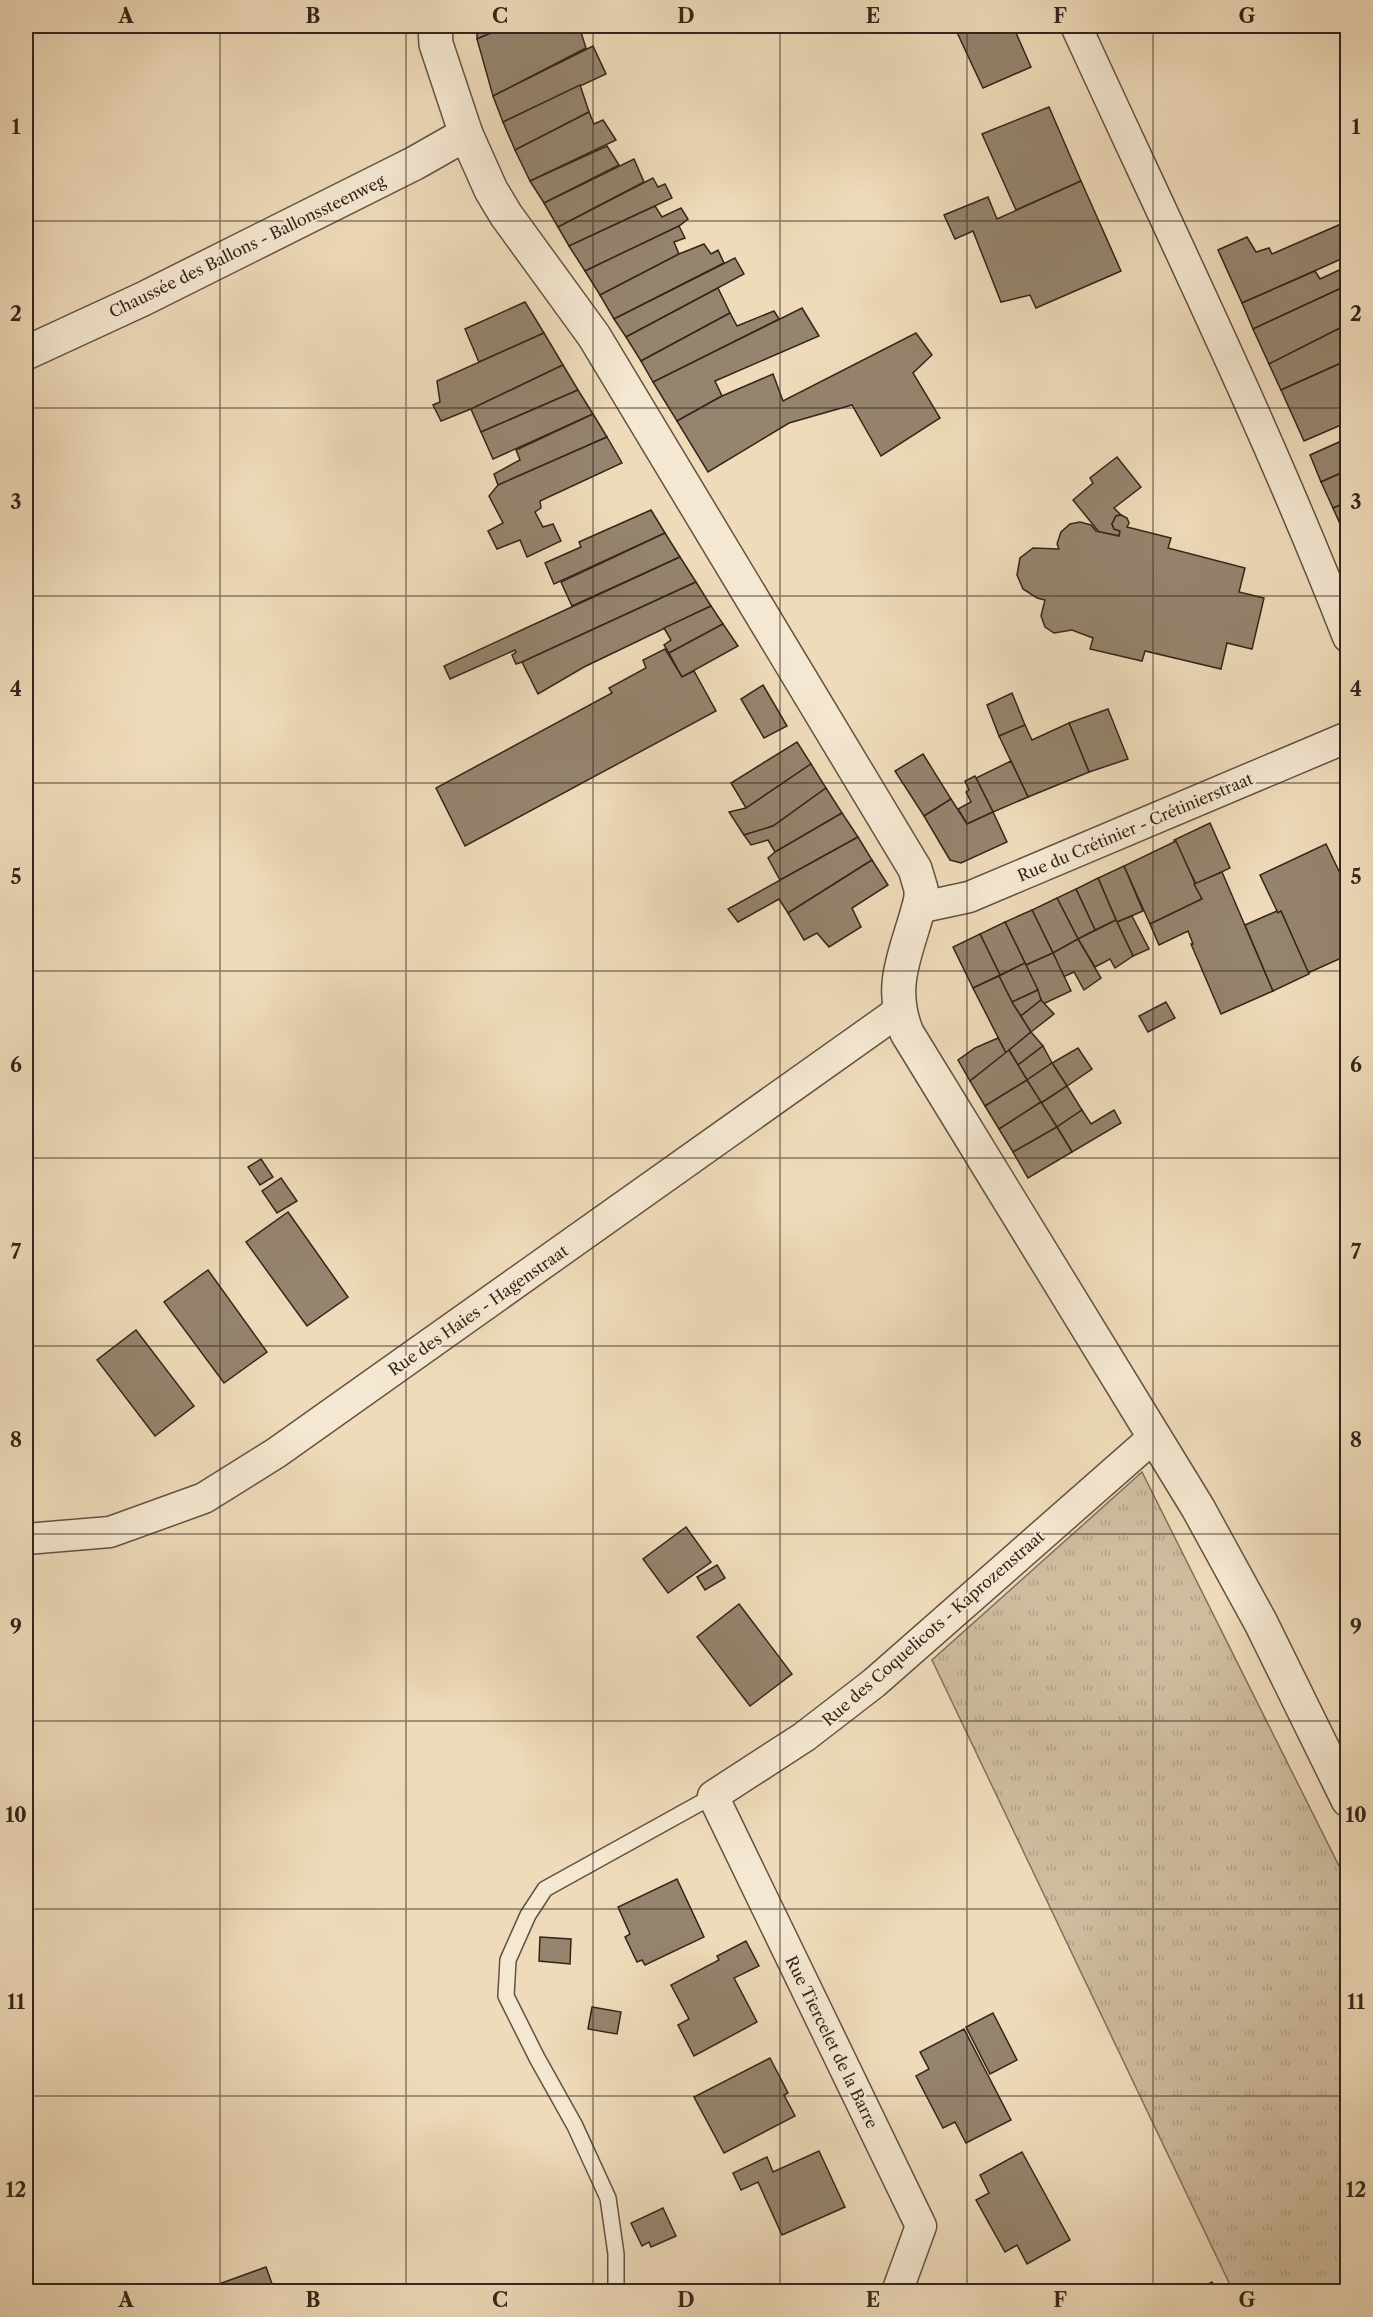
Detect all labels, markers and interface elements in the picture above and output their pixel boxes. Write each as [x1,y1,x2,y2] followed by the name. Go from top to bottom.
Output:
[117,4,134,28] text: A
[306,4,321,28] text: B
[492,4,508,28] text: C
[677,4,695,28] text: D
[866,4,880,28] text: E
[1053,4,1067,28] text: F
[1239,4,1256,28] text: G
[12,115,21,139] text: 1
[1352,115,1361,139] text: 1
[106,170,389,322] street label: Chaussée des Ballons - Ballonssteenweg
[10,302,22,326] text: 2
[1350,302,1362,326] text: 2
[10,490,22,514] text: 3
[1350,490,1362,514] text: 3
[10,677,22,701] text: 4
[1350,677,1362,701] text: 4
[1014,768,1256,886] street label: Rue du Crétinier - Crétinierstraat
[10,865,22,889] text: 5
[1350,865,1362,889] text: 5
[10,1053,22,1077] text: 6
[1350,1053,1362,1077] text: 6
[11,1240,22,1264] text: 7
[384,1240,572,1380] street label: Rue des Haies - Hagenstraat
[1351,1240,1362,1264] text: 7
[10,1428,22,1452] text: 8
[1350,1428,1362,1452] text: 8
[818,1526,1048,1730] street label: Rue des Coquelicots - Kaprozenstraat
[10,1615,22,1639] text: 9
[1350,1615,1362,1639] text: 9
[5,1803,27,1827] text: 10
[1345,1803,1367,1827] text: 10
[781,1952,883,2132] street label: Rue Tiercelet de la Barre
[7,1990,25,2014] text: 11
[1347,1990,1365,2014] text: 11
[6,2178,26,2202] text: 12
[1346,2178,1366,2202] text: 12
[117,2288,134,2312] text: A
[306,2288,321,2312] text: B
[492,2288,508,2312] text: C
[677,2288,695,2312] text: D
[866,2288,880,2312] text: E
[1053,2288,1067,2312] text: F
[1239,2288,1256,2312] text: G

